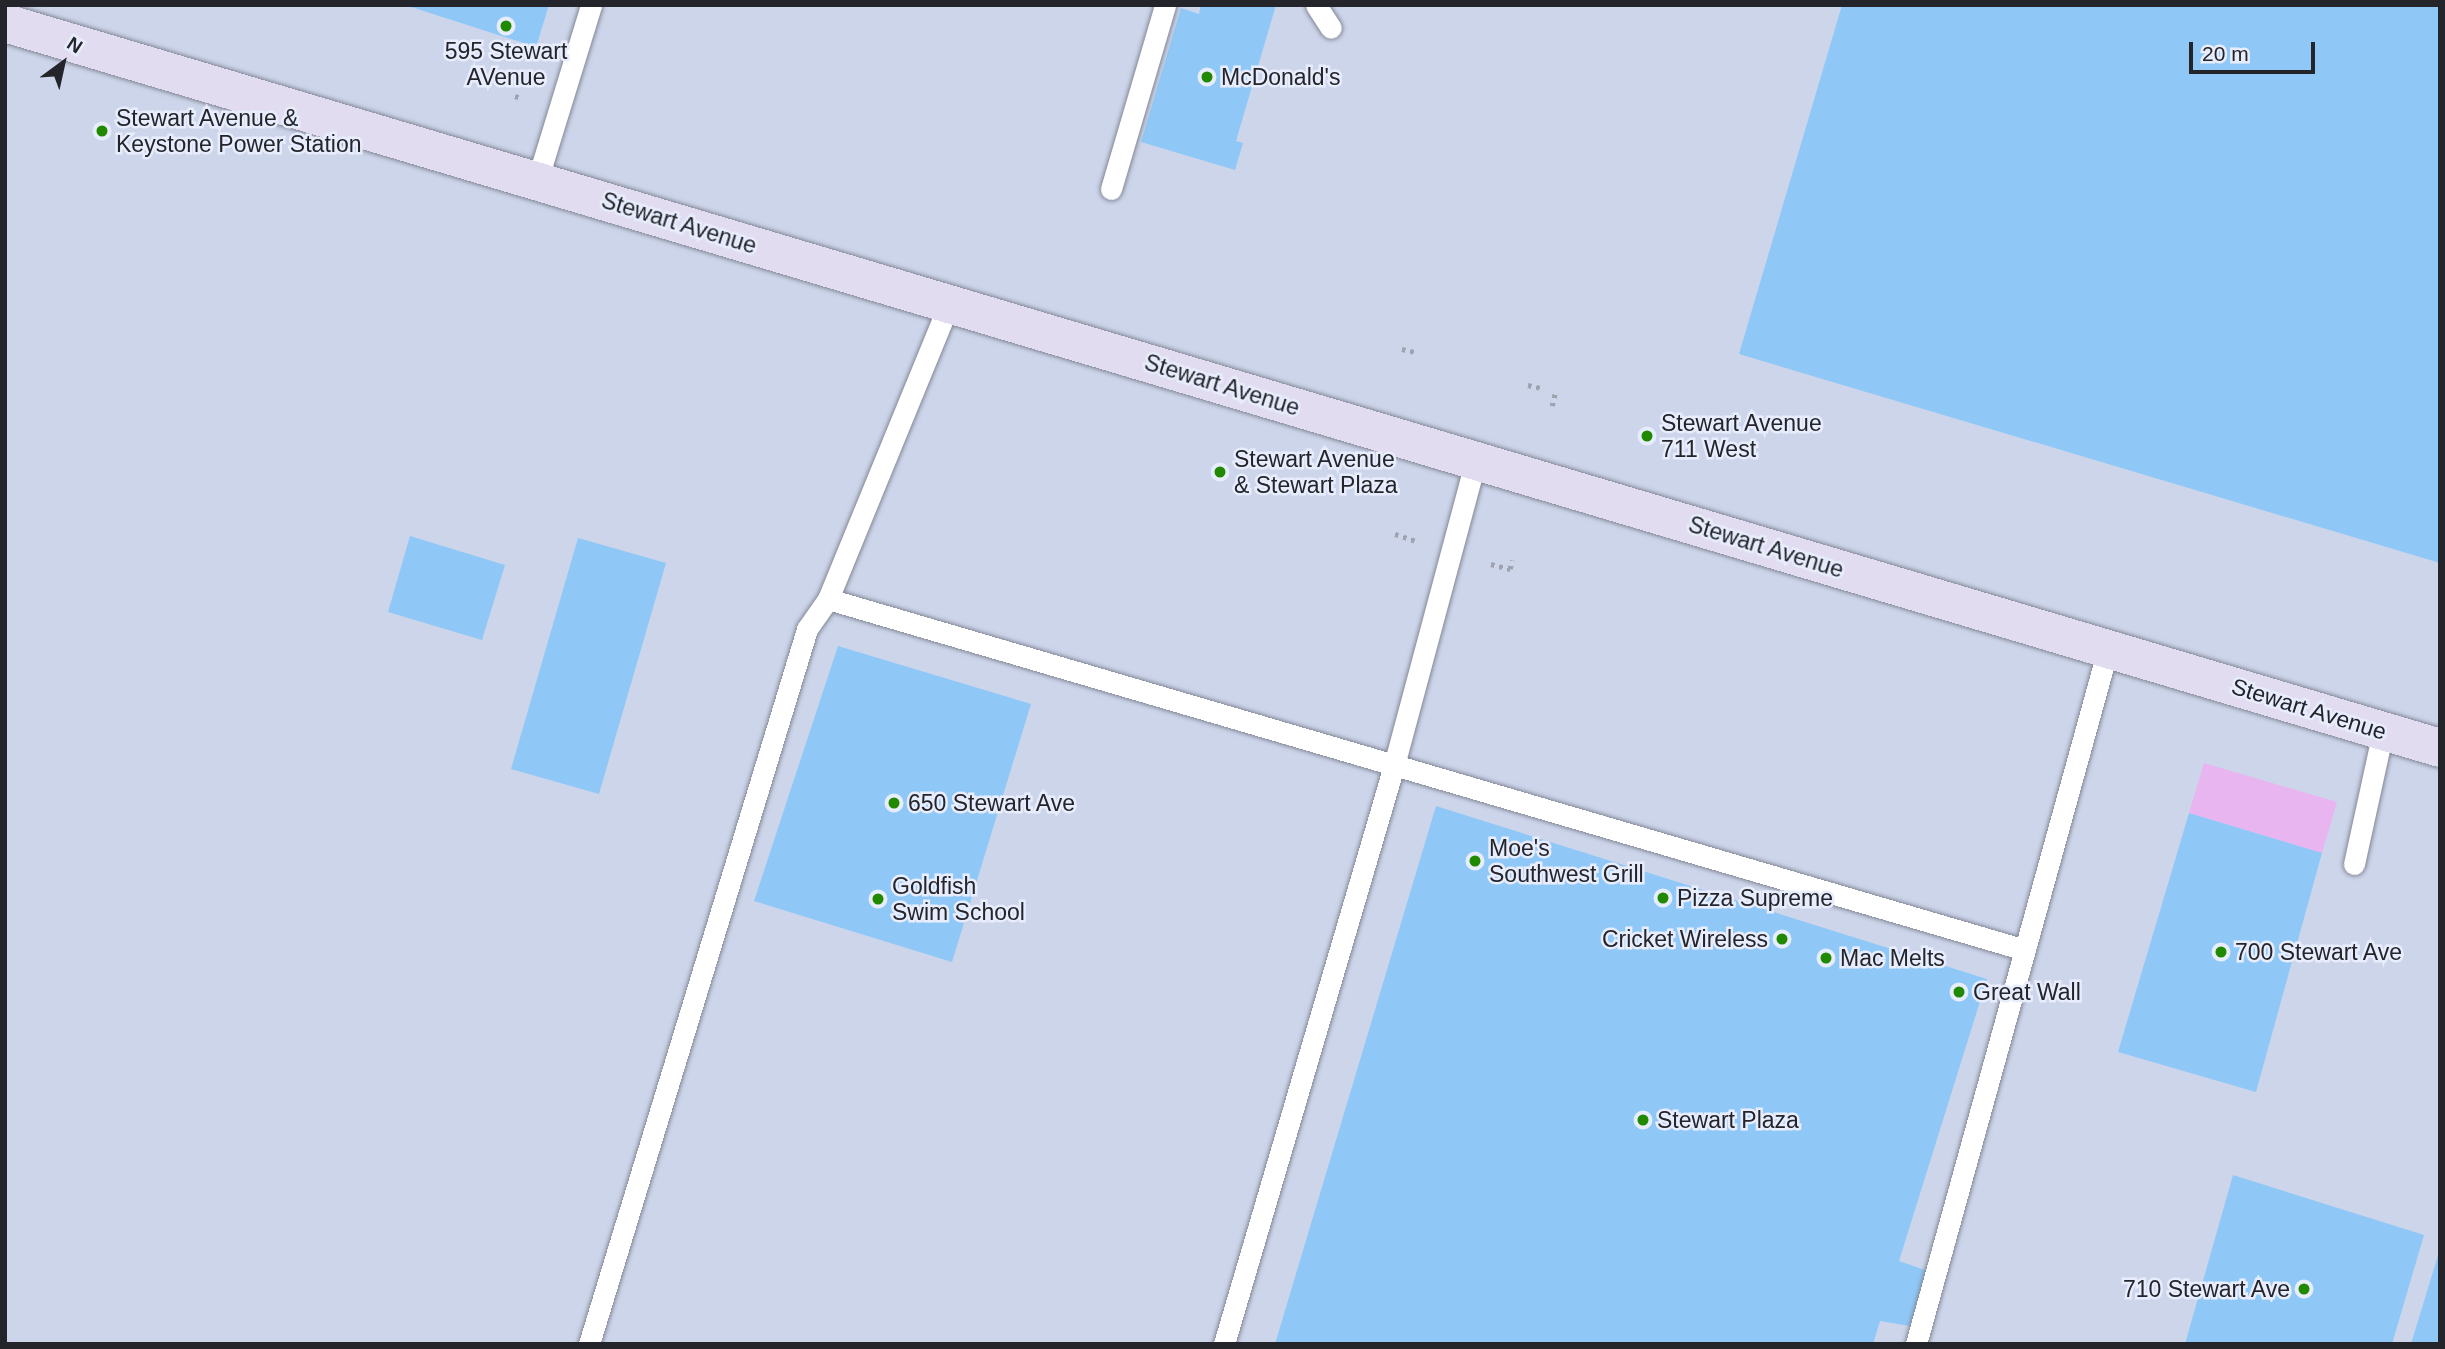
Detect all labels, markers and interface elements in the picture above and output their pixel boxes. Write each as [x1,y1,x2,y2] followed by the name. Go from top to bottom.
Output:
[498,18,514,34] marker: 595 Stewart AVenue
[28,28,98,98] north arrow
[2193,28,2319,72] scale bar
[63,32,86,58] text: N
[445,37,567,91] place label: 595 Stewart AVenue
[2202,42,2249,65] text: 20 m
[1221,63,1340,91] place label: McDonald's
[1199,69,1215,85] marker: McDonald's
[116,104,361,158] place label: Stewart Avenue & Keystone Power Station
[94,123,110,139] marker: Stewart Avenue & Keystone Power Station
[598,186,760,260] street label: Stewart Avenue
[1141,348,1303,422] street label: Stewart Avenue
[1661,409,1823,463] place label: Stewart Avenue 711 West
[1639,428,1655,444] marker: Stewart Avenue 711 West
[1234,445,1398,499] place label: Stewart Avenue & Stewart Plaza
[1212,464,1228,480] marker: Stewart Avenue & Stewart Plaza
[1685,510,1847,584] street label: Stewart Avenue
[2228,672,2390,746] street label: Stewart Avenue
[908,789,1076,817] place label: 650 Stewart Ave
[886,795,902,811] marker: 650 Stewart Ave
[1489,834,1644,888] place label: Moe's Southwest Grill
[1467,853,1483,869] marker: Moe's Southwest Grill
[892,872,1025,926] place label: Goldfish Swim School
[1677,884,1833,912] place label: Pizza Supreme
[1655,890,1671,906] marker: Pizza Supreme
[870,891,886,907] marker: Goldfish Swim School
[1602,925,1768,953] place label: Cricket Wireless
[1774,931,1790,947] marker: Cricket Wireless
[2235,938,2403,966] place label: 700 Stewart Ave
[1840,944,1945,972] place label: Mac Melts
[2213,944,2229,960] marker: 700 Stewart Ave
[1818,950,1834,966] marker: Mac Melts
[1973,978,2081,1006] place label: Great Wall
[1951,984,1967,1000] marker: Great Wall
[1657,1106,1799,1134] place label: Stewart Plaza
[1635,1112,1651,1128] marker: Stewart Plaza
[2122,1275,2290,1303] place label: 710 Stewart Ave
[2296,1281,2312,1297] marker: 710 Stewart Ave

